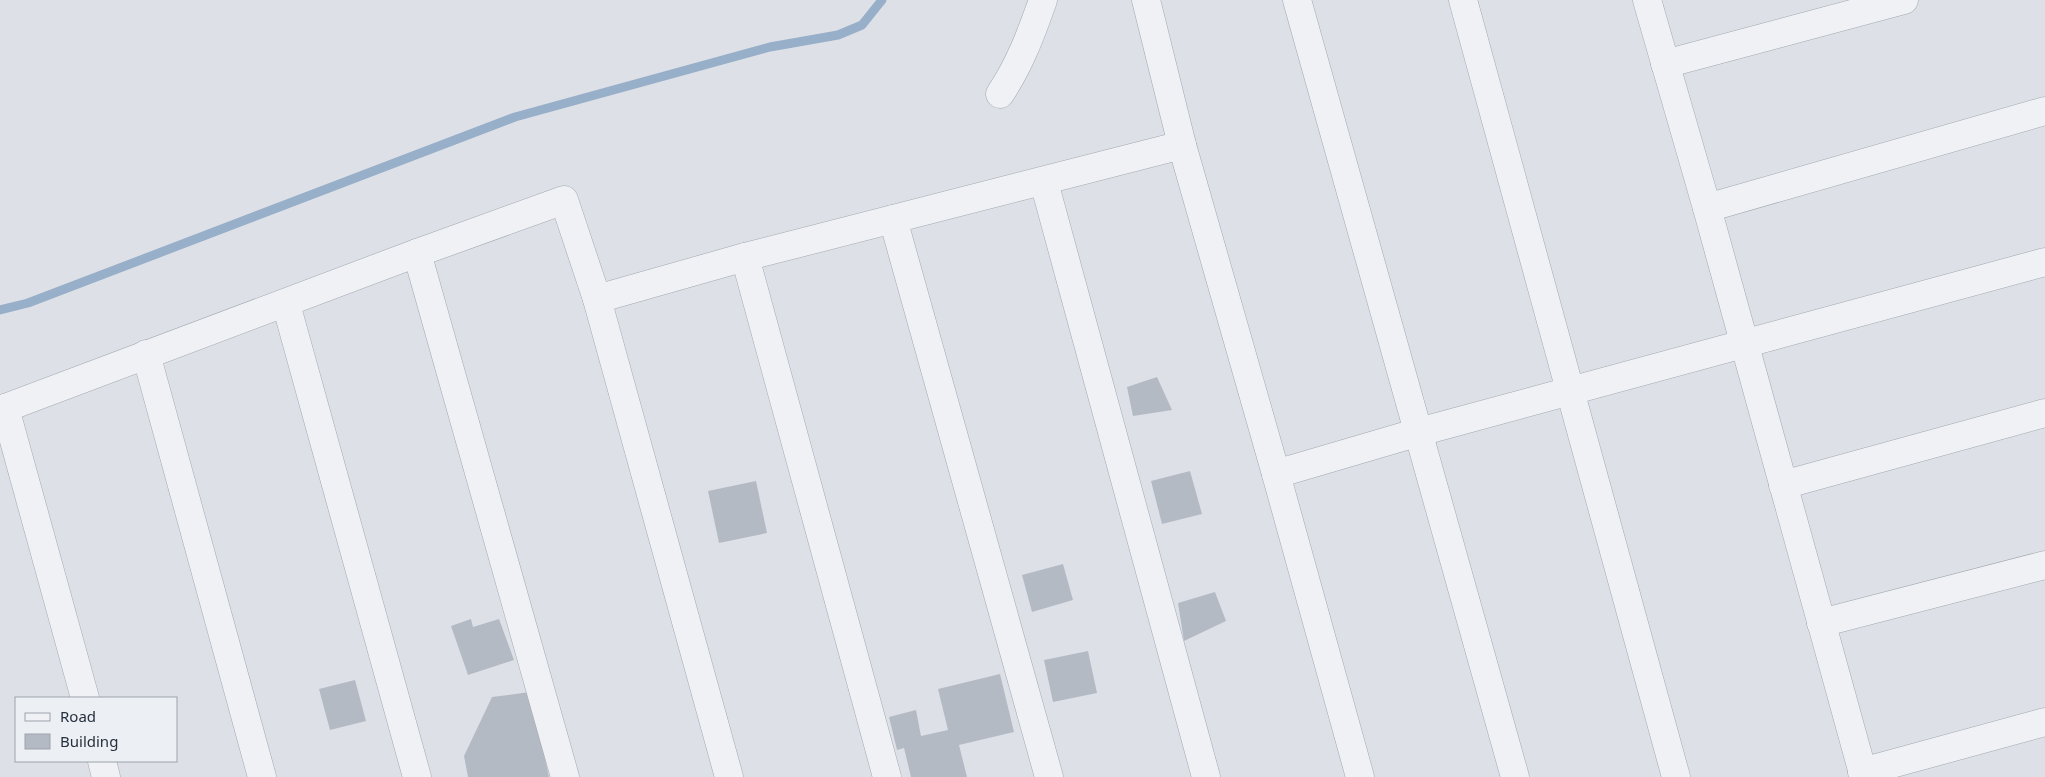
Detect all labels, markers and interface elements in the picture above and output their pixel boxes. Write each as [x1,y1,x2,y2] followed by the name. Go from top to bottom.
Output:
[15,697,178,762] legend
[60,706,96,726] text: Road
[60,731,118,751] text: Building

